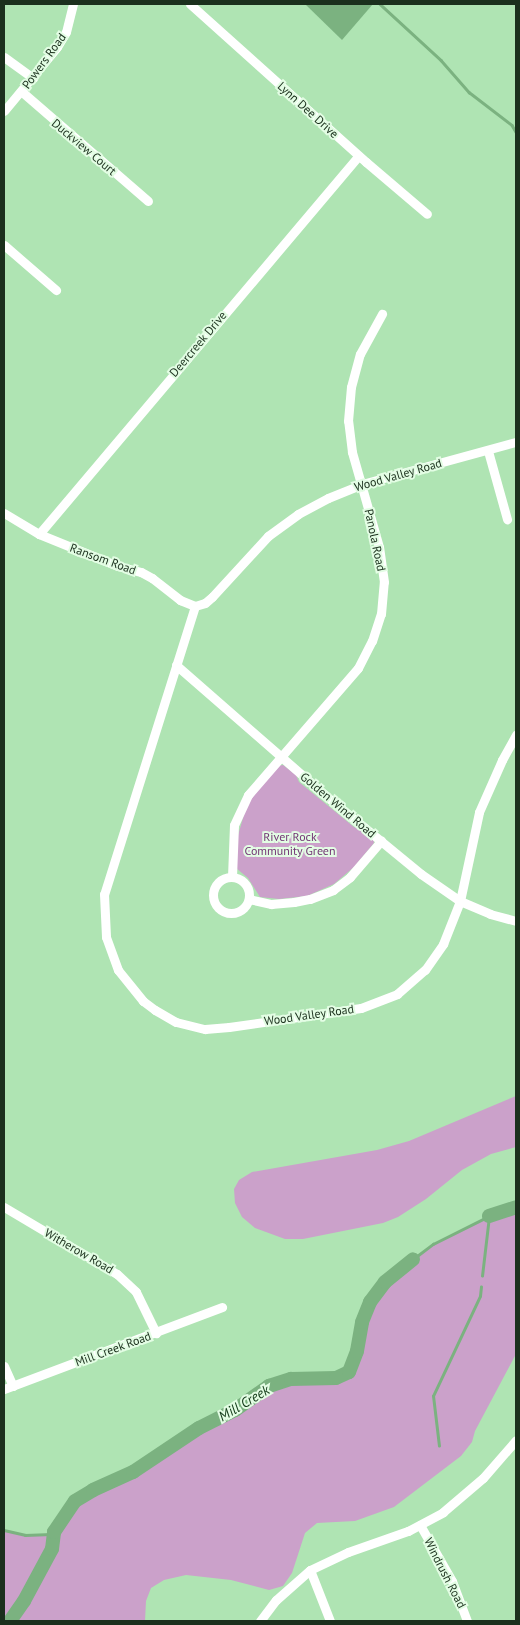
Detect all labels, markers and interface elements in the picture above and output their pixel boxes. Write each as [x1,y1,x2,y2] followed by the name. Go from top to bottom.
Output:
[19,30,69,92] street label: Powers Road
[275,79,341,141] street label: Lynn Dee Drive
[49,116,119,178] street label: Duckview Court
[166,308,230,380] street label: Deercreek Drive
[352,456,444,494] street label: Wood Valley Road
[361,508,389,572] street label: Panola Road
[68,540,138,578] street label: Ransom Road
[297,769,379,841] street label: Golden Wind Road
[244,830,336,858] park label: River Rock Community Green
[263,1002,355,1028] street label: Wood Valley Road
[42,1225,116,1277] street label: Witherow Road
[73,1329,153,1369] street label: Mill Creek Road
[215,1381,273,1425] water label: Mill Creek
[421,1535,469,1611] street label: Windrush Road

